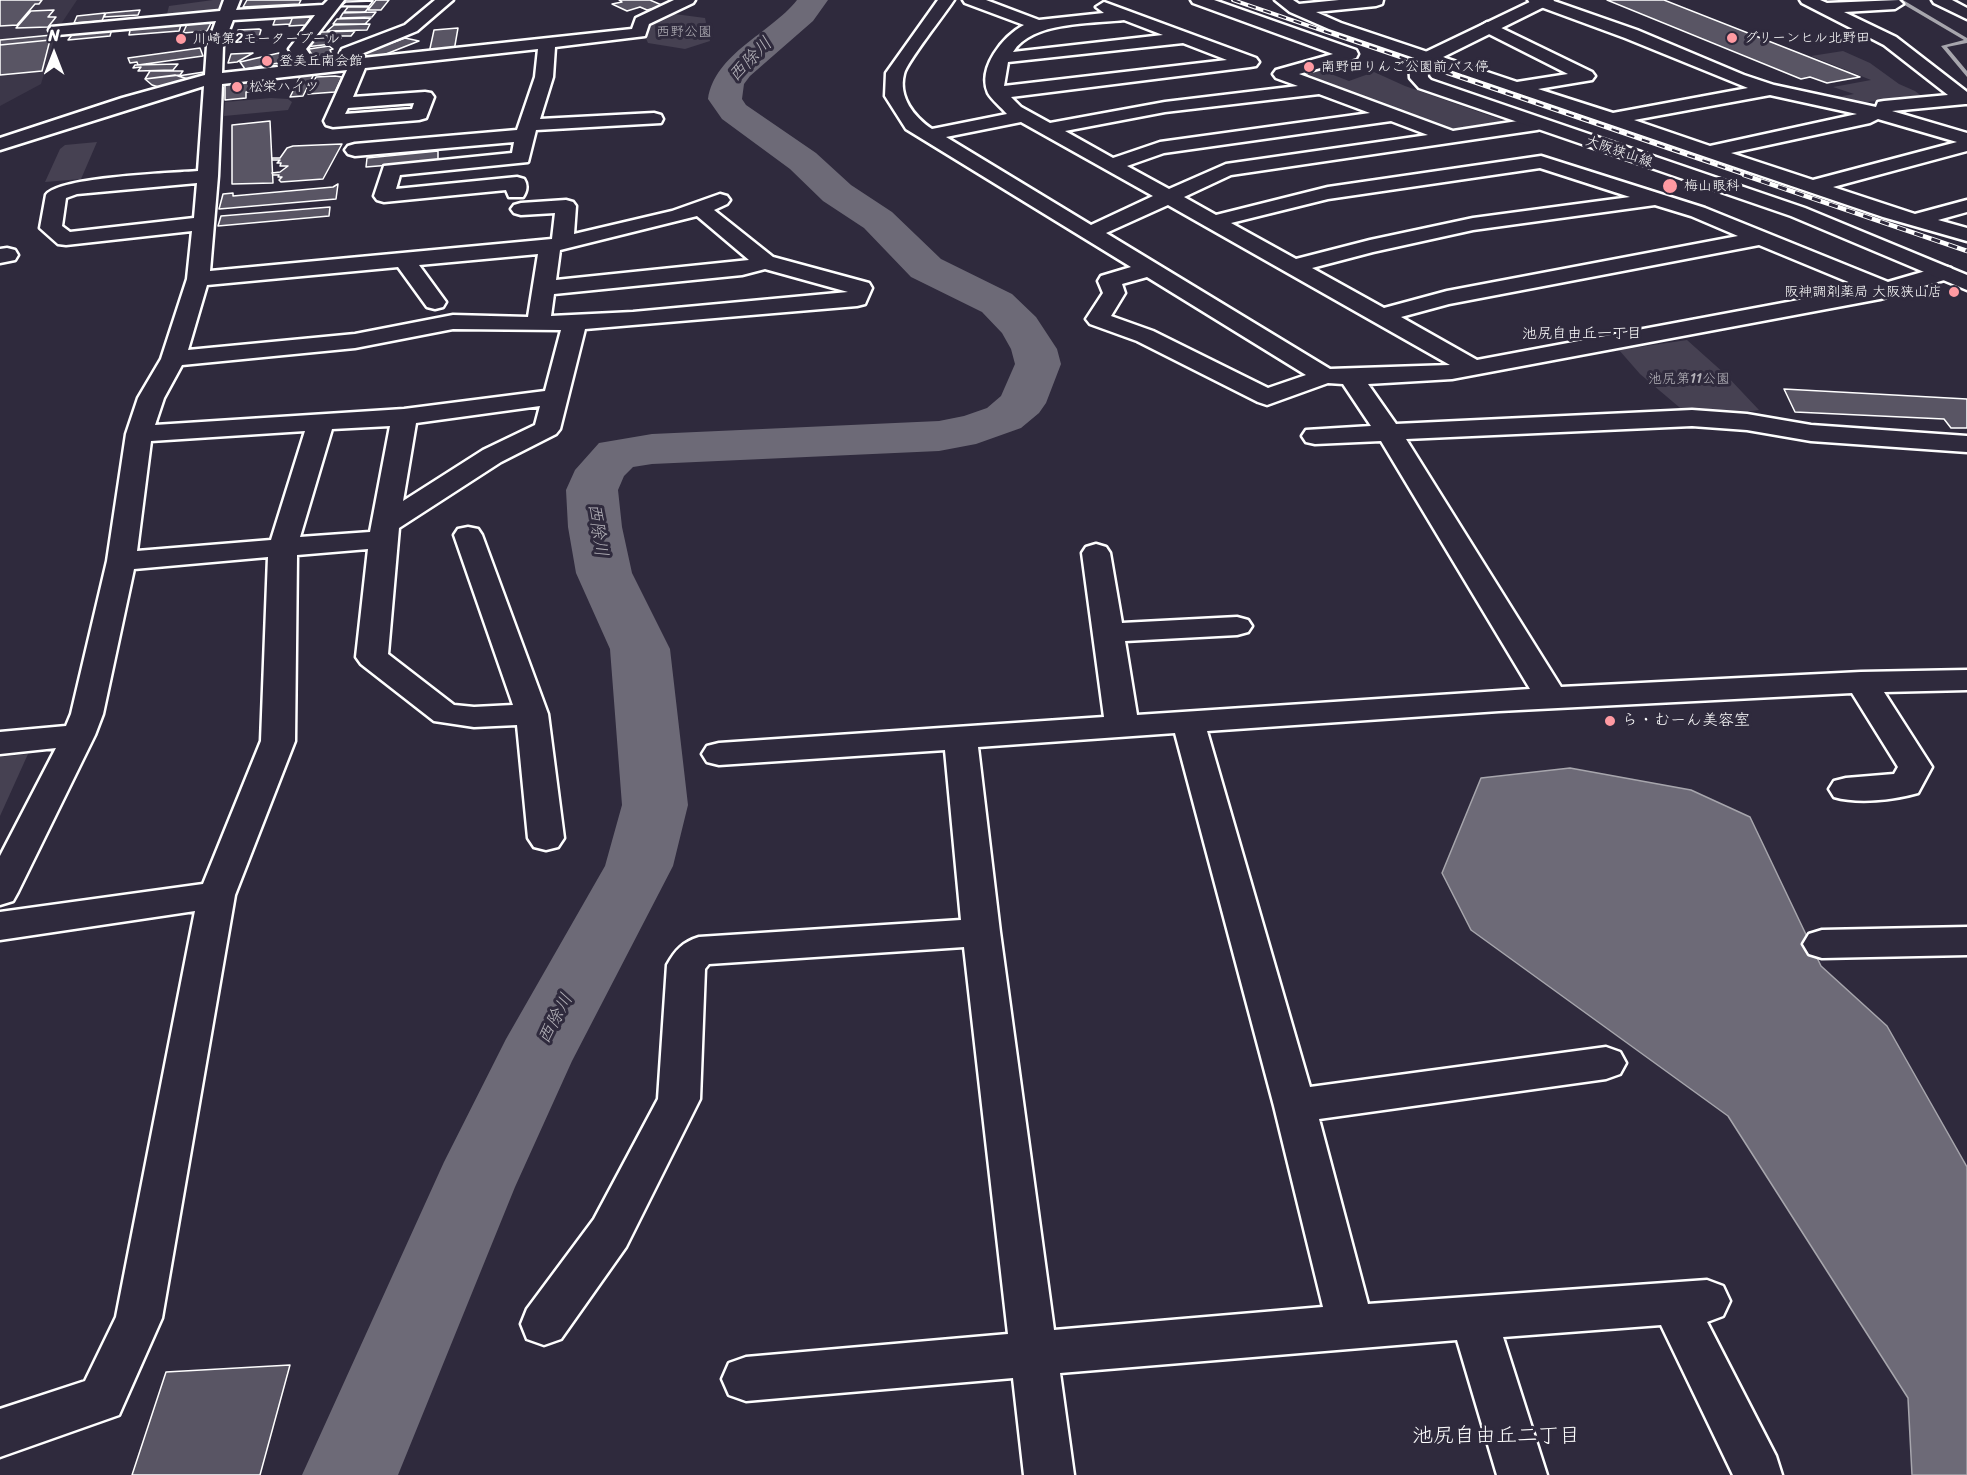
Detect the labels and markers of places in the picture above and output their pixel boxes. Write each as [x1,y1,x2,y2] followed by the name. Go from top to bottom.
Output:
[1744,30,1870,46] place label: グリーンヒル北野田
[193,31,340,47] place label: 川崎第2モータープール
[1725,31,1739,45] marker: グリーンヒル北野田
[174,32,188,46] marker: 川崎第2モータープール
[279,53,363,69] place label: 登美丘南会館
[260,54,274,68] marker: 登美丘南会館
[1321,59,1489,75] place label: 南野田りんご公園前バス停
[1302,60,1316,74] marker: 南野田りんご公園前バス停
[249,79,319,95] place label: 松栄ハイツ
[230,80,244,94] marker: 松栄ハイツ
[1661,177,1679,195] marker: 梅山眼科
[1684,178,1740,194] place label: 梅山眼科
[1784,284,1942,300] place label: 阪神調剤薬局 大阪狭山店
[1947,285,1961,299] marker: 阪神調剤薬局 大阪狭山店
[1622,711,1750,731] place label: ら・むーん美容室
[1603,714,1617,728] marker: ら・むーん美容室

